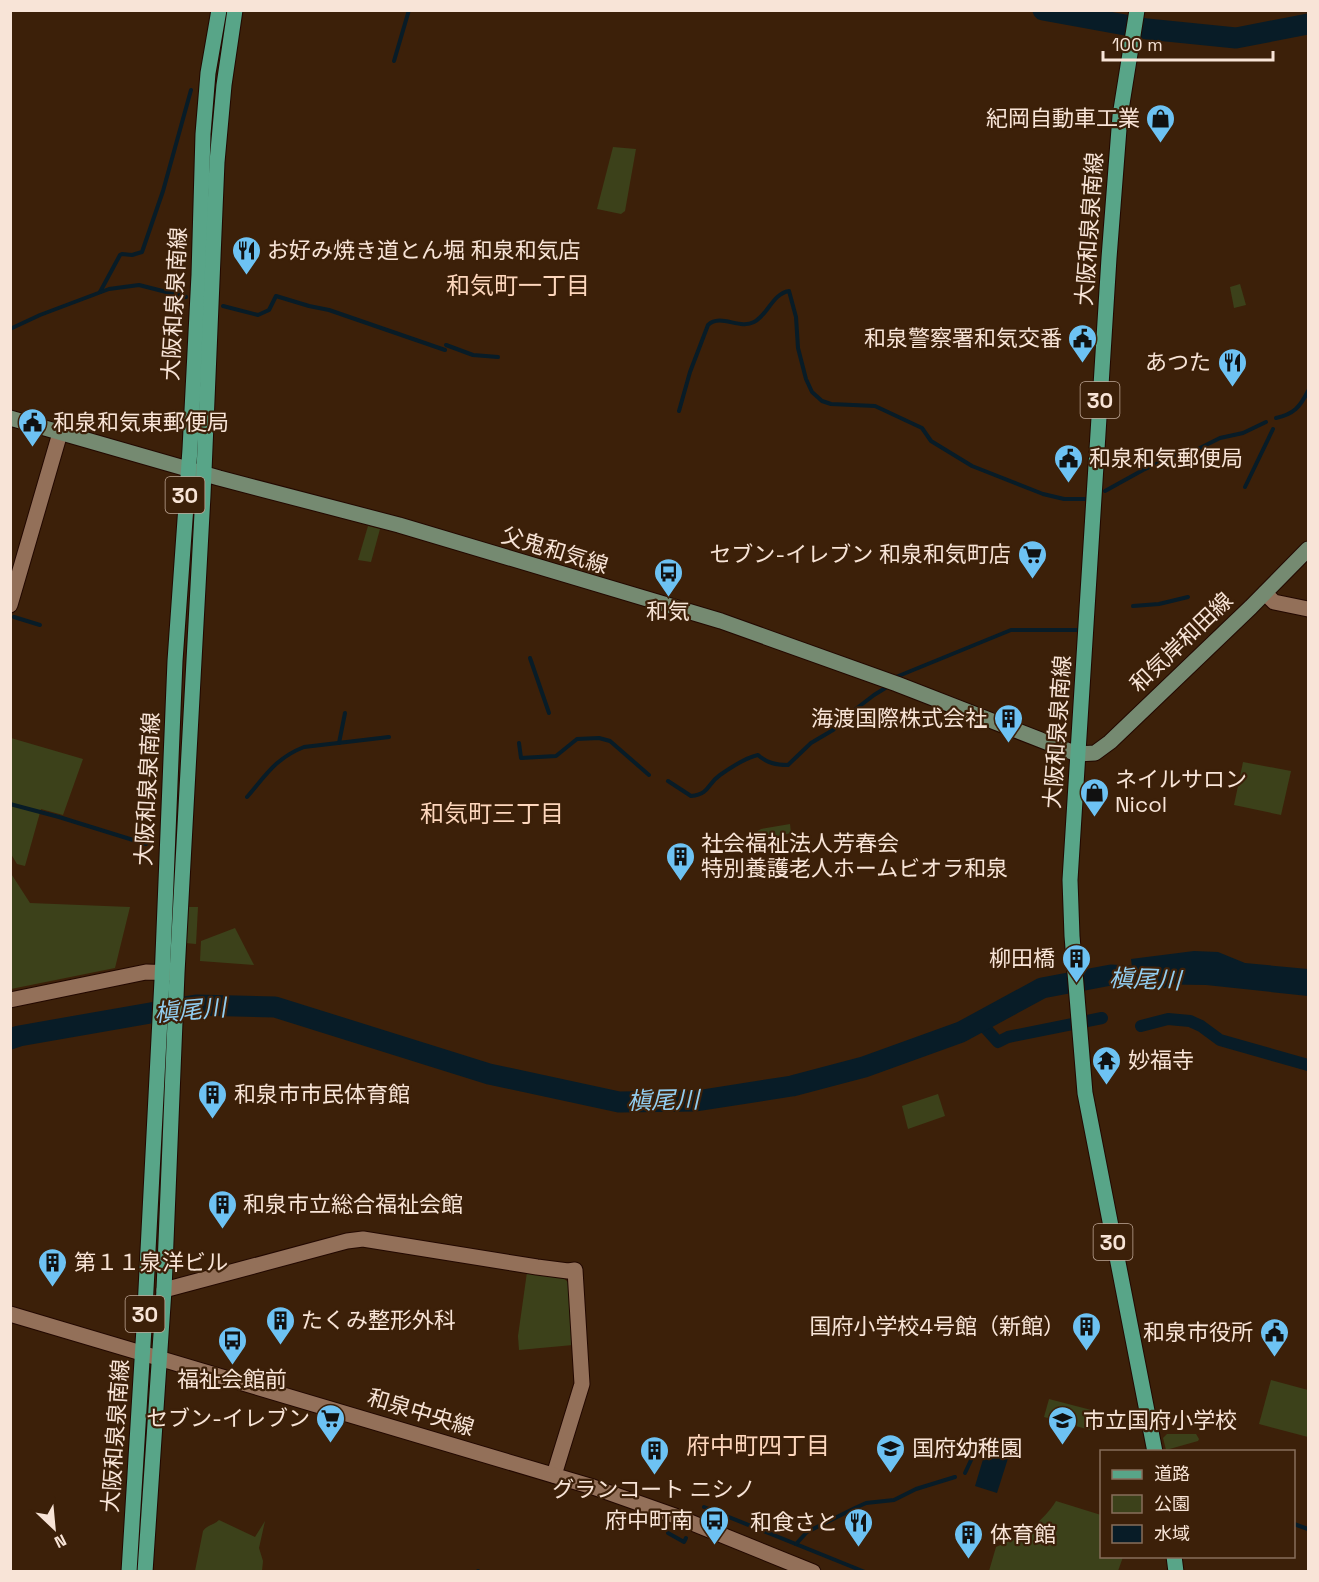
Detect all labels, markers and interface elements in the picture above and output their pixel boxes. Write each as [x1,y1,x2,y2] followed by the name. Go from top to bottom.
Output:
[1103,24,1272,62] scale bar
[1112,33,1163,56] text: 100 m
[1145,102,1177,144] shop icon: 紀岡自動車工業
[986,104,1140,132] place label: 紀岡自動車工業
[1070,151,1108,307] street label: 大阪和泉泉南線
[156,226,192,382] street label: 大阪和泉泉南線
[230,234,262,276] restaurant icon: お好み焼き道とん堀 和泉和気店
[267,236,581,264] place label: お好み焼き道とん堀 和泉和気店
[446,270,590,301] district label: 和気町一丁目
[1067,322,1099,364] public building icon: 和泉警察署和気交番
[864,324,1062,352] place label: 和泉警察署和気交番
[1216,346,1248,388] restaurant icon: あつた
[1145,348,1211,376] place label: あつた
[1080,382,1120,418] road number: 30
[16,406,48,448] public building icon: 和泉和気東郵便局
[53,408,229,436] place label: 和泉和気東郵便局
[1052,442,1084,484] public building icon: 和泉和気郵便局
[1089,444,1243,472] place label: 和泉和気郵便局
[166,477,204,513] road number: 30
[498,521,612,579] street label: 父鬼和気線
[1016,538,1048,580] supermarket icon: セブン-イレブン 和泉和気町店
[709,540,1011,568] place label: セブン-イレブン 和泉和気町店
[652,556,684,598] bus stop icon: 和気
[1124,586,1238,698] street label: 和気岸和田線
[646,597,690,625] place label: 和気
[1038,654,1076,810] street label: 大阪和泉泉南線
[992,702,1024,744] building icon: 海渡国際株式会社
[811,704,987,732] place label: 海渡国際株式会社
[129,711,165,867] street label: 大阪和泉泉南線
[1115,765,1247,818] place label: ネイルサロン Nicol
[1078,776,1110,818] shop icon: ネイルサロン Nicol
[420,798,564,829] district label: 和気町三丁目
[701,829,1008,882] place label: 社会福祉法人芳春会 特別養護老人ホームビオラ和泉
[664,840,696,882] building icon: 社会福祉法人芳春会 特別養護老人ホームビオラ和泉
[1060,942,1092,984] building icon: 柳田橋
[989,944,1055,972] place label: 柳田橋
[1108,962,1185,996] water label: 槇尾川
[153,991,230,1029] water label: 槇尾川
[1091,1044,1123,1086] temple icon: 妙福寺
[1128,1046,1194,1074] place label: 妙福寺
[197,1078,229,1120] building icon: 和泉市市民体育館
[234,1080,410,1108] place label: 和泉市市民体育館
[627,1084,702,1116] water label: 槇尾川
[206,1188,238,1230] building icon: 和泉市立総合福祉会館
[243,1190,463,1218] place label: 和泉市立総合福祉会館
[1094,1224,1132,1260] road number: 30
[37,1246,69,1288] building icon: 第１１泉洋ビル
[74,1248,228,1276] place label: 第１１泉洋ビル
[126,1296,164,1332] road number: 30
[264,1304,296,1346] building icon: たくみ整形外科
[301,1306,456,1334] place label: たくみ整形外科
[1070,1310,1102,1352] building icon: 国府小学校4号館（新館）
[809,1312,1065,1340] place label: 国府小学校4号館（新館）
[1258,1316,1290,1358] public building icon: 和泉市役所
[1143,1318,1253,1346] place label: 和泉市役所
[216,1324,248,1366] bus stop icon: 福祉会館前
[96,1358,134,1514] street label: 大阪和泉泉南線
[177,1365,287,1393] place label: 福祉会館前
[364,1383,478,1441] street label: 和泉中央線
[315,1402,347,1444] supermarket icon: セブン-イレブン
[146,1404,310,1432] place label: セブン-イレブン
[1046,1404,1078,1446] school or university icon: 市立国府小学校
[1083,1406,1237,1434] place label: 市立国府小学校
[686,1430,830,1461] district label: 府中町四丁目
[875,1432,907,1474] school or university icon: 国府幼稚園
[638,1434,670,1476] building icon: グランコート ニシノ
[912,1434,1022,1462] place label: 国府幼稚園
[1100,1450,1295,1558] legend
[1154,1462,1190,1485] text: 道路
[552,1475,756,1503] place label: グランコート ニシノ
[1154,1492,1190,1515] text: 公園
[24,1498,84,1558] north arrow
[698,1504,730,1546] bus stop icon: 府中町南
[605,1506,693,1534] place label: 府中町南
[843,1506,875,1548] restaurant icon: 和食さと
[750,1508,838,1536] place label: 和食さと
[953,1518,985,1560] building icon: 体育館
[990,1520,1056,1548] place label: 体育館
[1154,1522,1190,1545] text: 水域
[51,1529,70,1553] text: N

